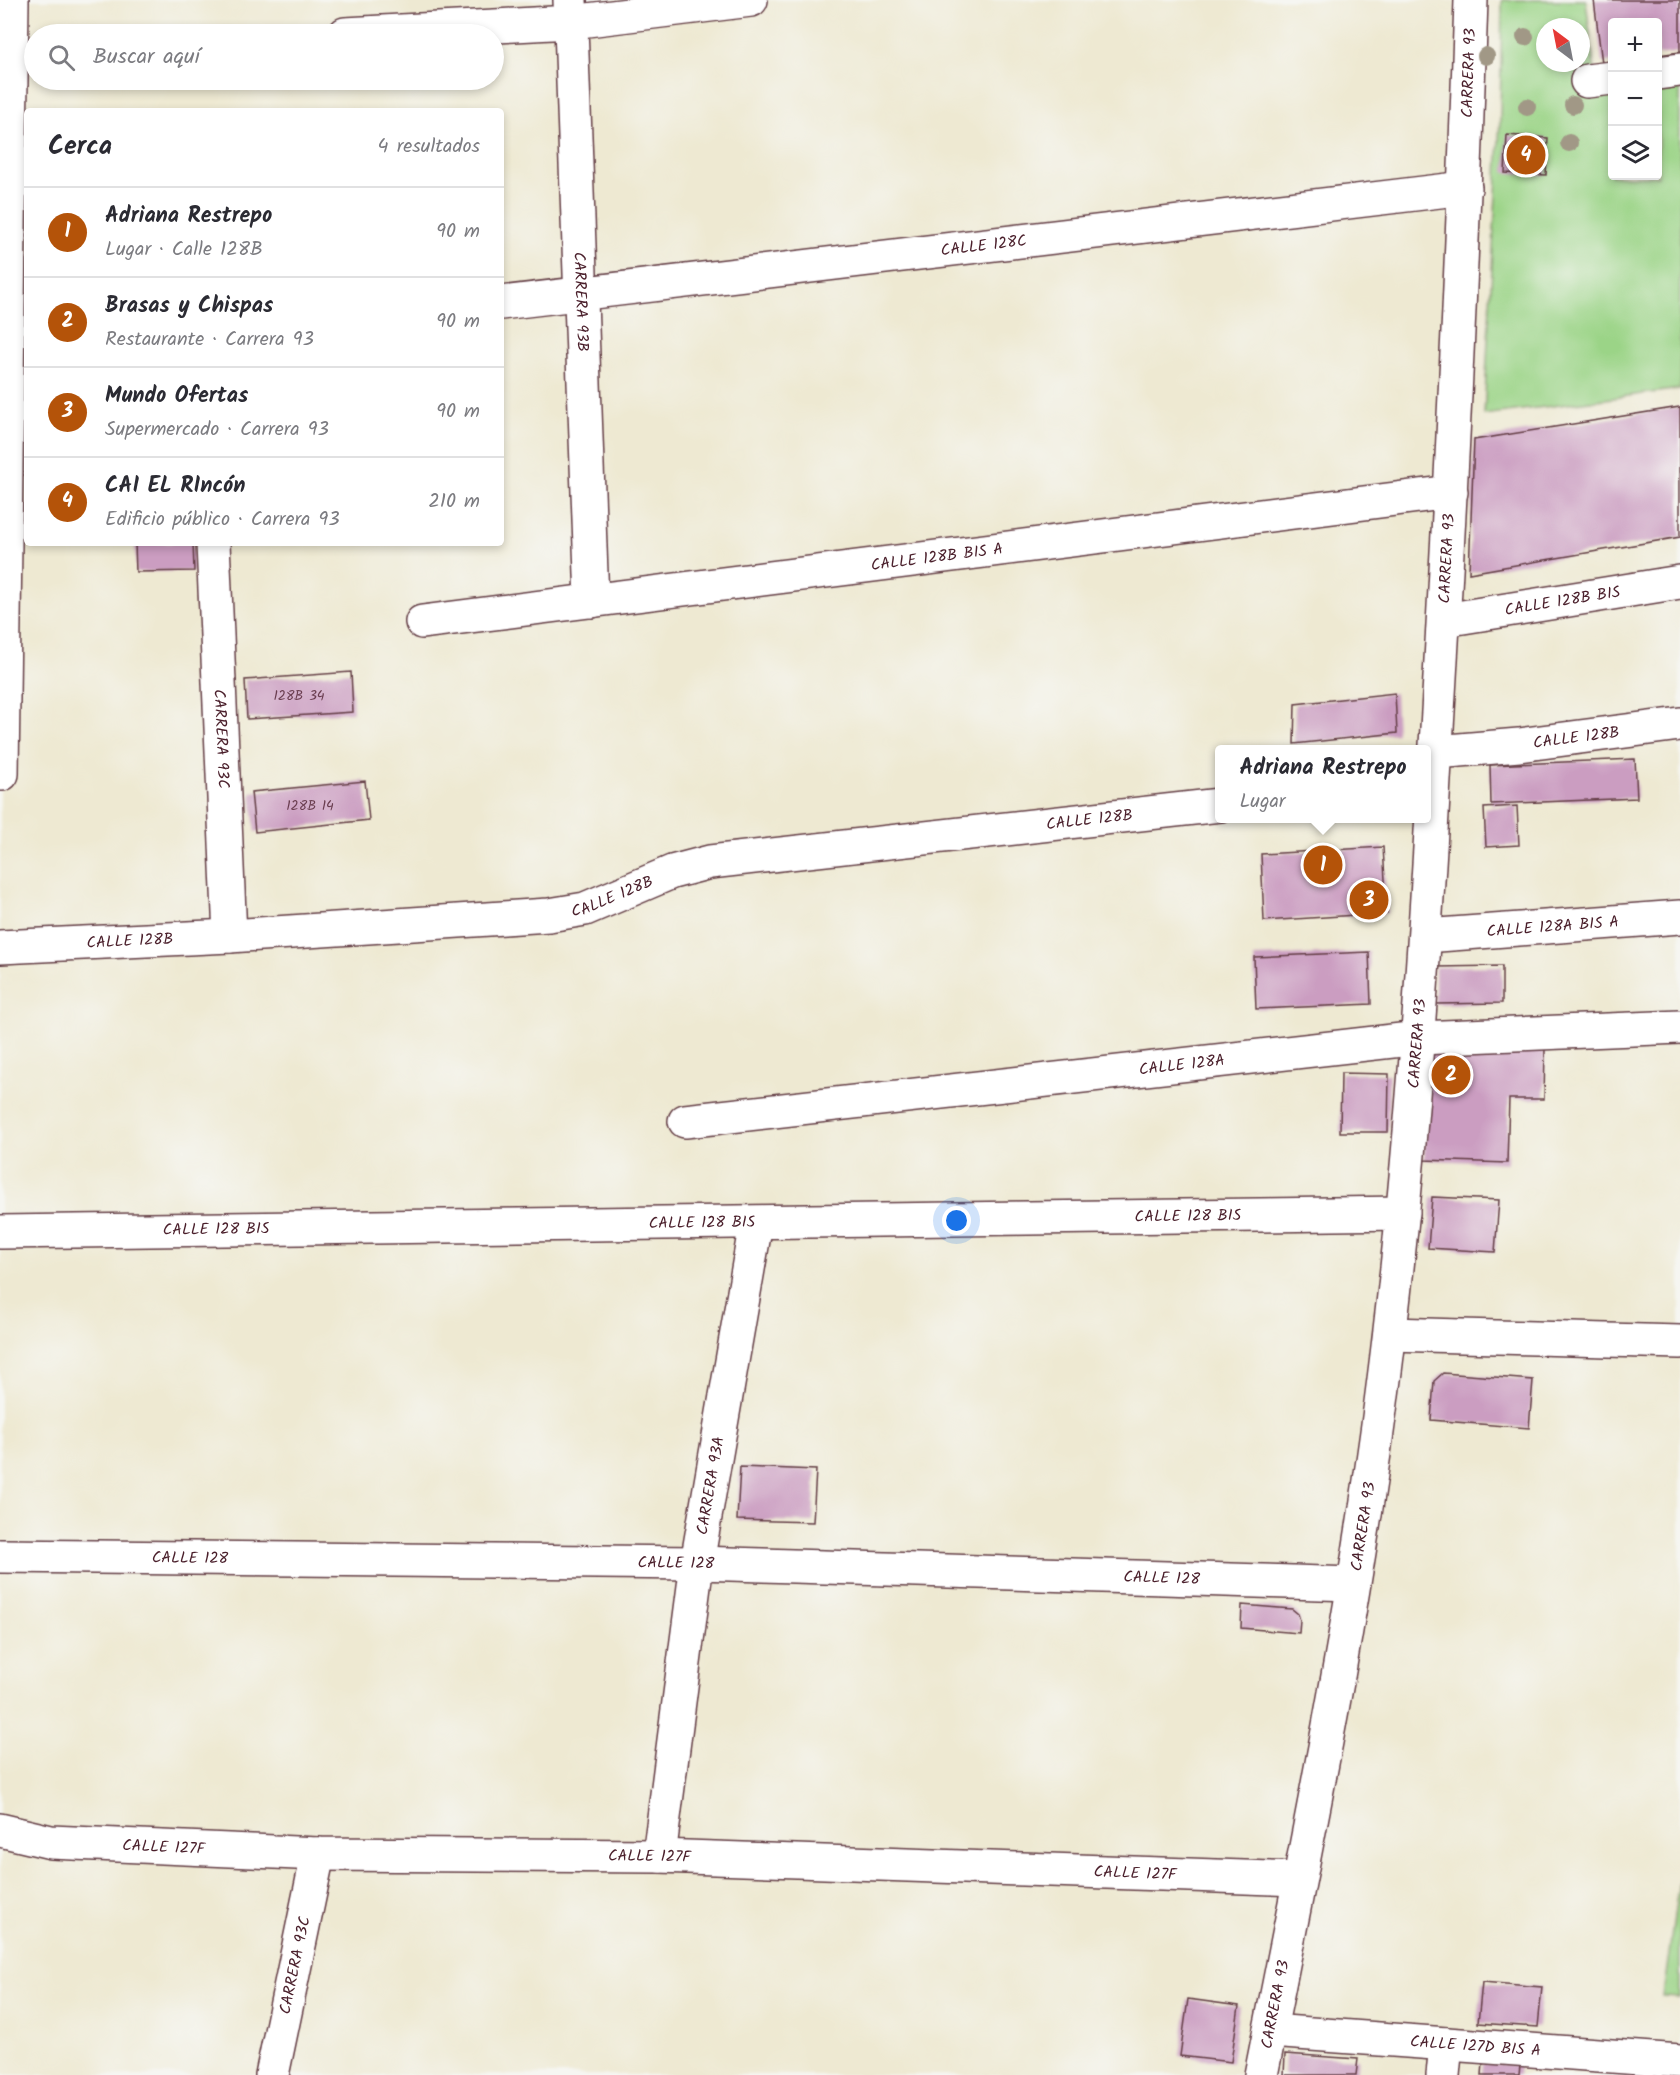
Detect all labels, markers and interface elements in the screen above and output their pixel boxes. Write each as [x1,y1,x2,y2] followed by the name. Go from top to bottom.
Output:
[1536,18,1590,72] north arrow
[1608,18,1662,180] map controls
[1608,18,1662,72] button: +
[24,24,504,90] search box
[1454,28,1483,118] street label: CARRERA 93
[93,40,200,75] text: Buscar aquí
[45,41,78,74] icon: search
[1608,72,1662,126] button: −
[48,126,112,168] text: Cerca
[1608,126,1662,180] button: layers
[378,131,480,163] text: 4 resultados
[1506,132,1546,178] pin: 4
[105,199,272,234] text: Adriana Restrepo
[64,216,71,248] text: 1
[436,216,480,248] text: 90 m
[939,228,1028,263] street label: CALLE 128C
[105,234,263,266] text: Lugar · Calle 128B
[567,251,595,352] street label: CARRERA 93B
[105,289,273,324] text: Brasas y Chispas
[62,306,73,338] text: 2
[436,306,480,338] text: 90 m
[105,324,314,356] text: Restaurante · Carrera 93
[105,379,248,414] text: Mundo Ofertas
[62,396,73,428] text: 3
[436,396,480,428] text: 90 m
[105,414,329,446] text: Supermercado · Carrera 93
[105,469,245,504] text: CAI EL RIncón
[62,486,73,518] text: 4
[428,486,480,518] text: 210 m
[105,504,340,536] text: Edificio público · Carrera 93
[1432,513,1462,604] street label: CARRERA 93
[869,536,1005,578] street label: CALLE 128B BIS A
[1503,579,1623,623] street label: CALLE 128B BIS
[273,685,325,707] house number: 128B 34
[207,689,236,789] street label: CARRERA 93C
[1532,720,1621,756] street label: CALLE 128B
[1215,745,1431,823] popup
[1239,751,1407,786] text: Adriana Restrepo
[1239,786,1285,818] text: Lugar
[286,795,334,817] house number: 128B 14
[1045,802,1134,837] street label: CALLE 128B
[1304,842,1342,888] pin: 1
[569,869,657,924] street label: CALLE 128B
[1350,878,1388,922] pin: 3
[1486,909,1620,944] street label: CALLE 128A BIS A
[86,926,174,955] street label: CALLE 128B
[1401,998,1433,1089] street label: CARRERA 93
[1138,1048,1226,1082] street label: CALLE 128A
[1432,1052,1470,1098] pin: 2
[1134,1203,1242,1229] street label: CALLE 128 BIS
[942,1206,971,1235] your location
[648,1209,756,1236] street label: CALLE 128 BIS
[162,1216,270,1242] street label: CALLE 128 BIS
[690,1434,731,1537] street label: CARRERA 93A
[1344,1480,1382,1573] street label: CARRERA 93
[152,1545,229,1571] street label: CALLE 128
[638,1550,715,1576] street label: CALLE 128
[1123,1564,1201,1592] street label: CALLE 128
[122,1833,207,1861] street label: CALLE 127F
[608,1843,693,1870] street label: CALLE 127F
[1093,1859,1178,1887] street label: CALLE 127F
[272,1914,317,2017] street label: CARRERA 93C
[1254,1958,1296,2051] street label: CARRERA 93
[1409,2029,1542,2063] street label: CALLE 127D BIS A

